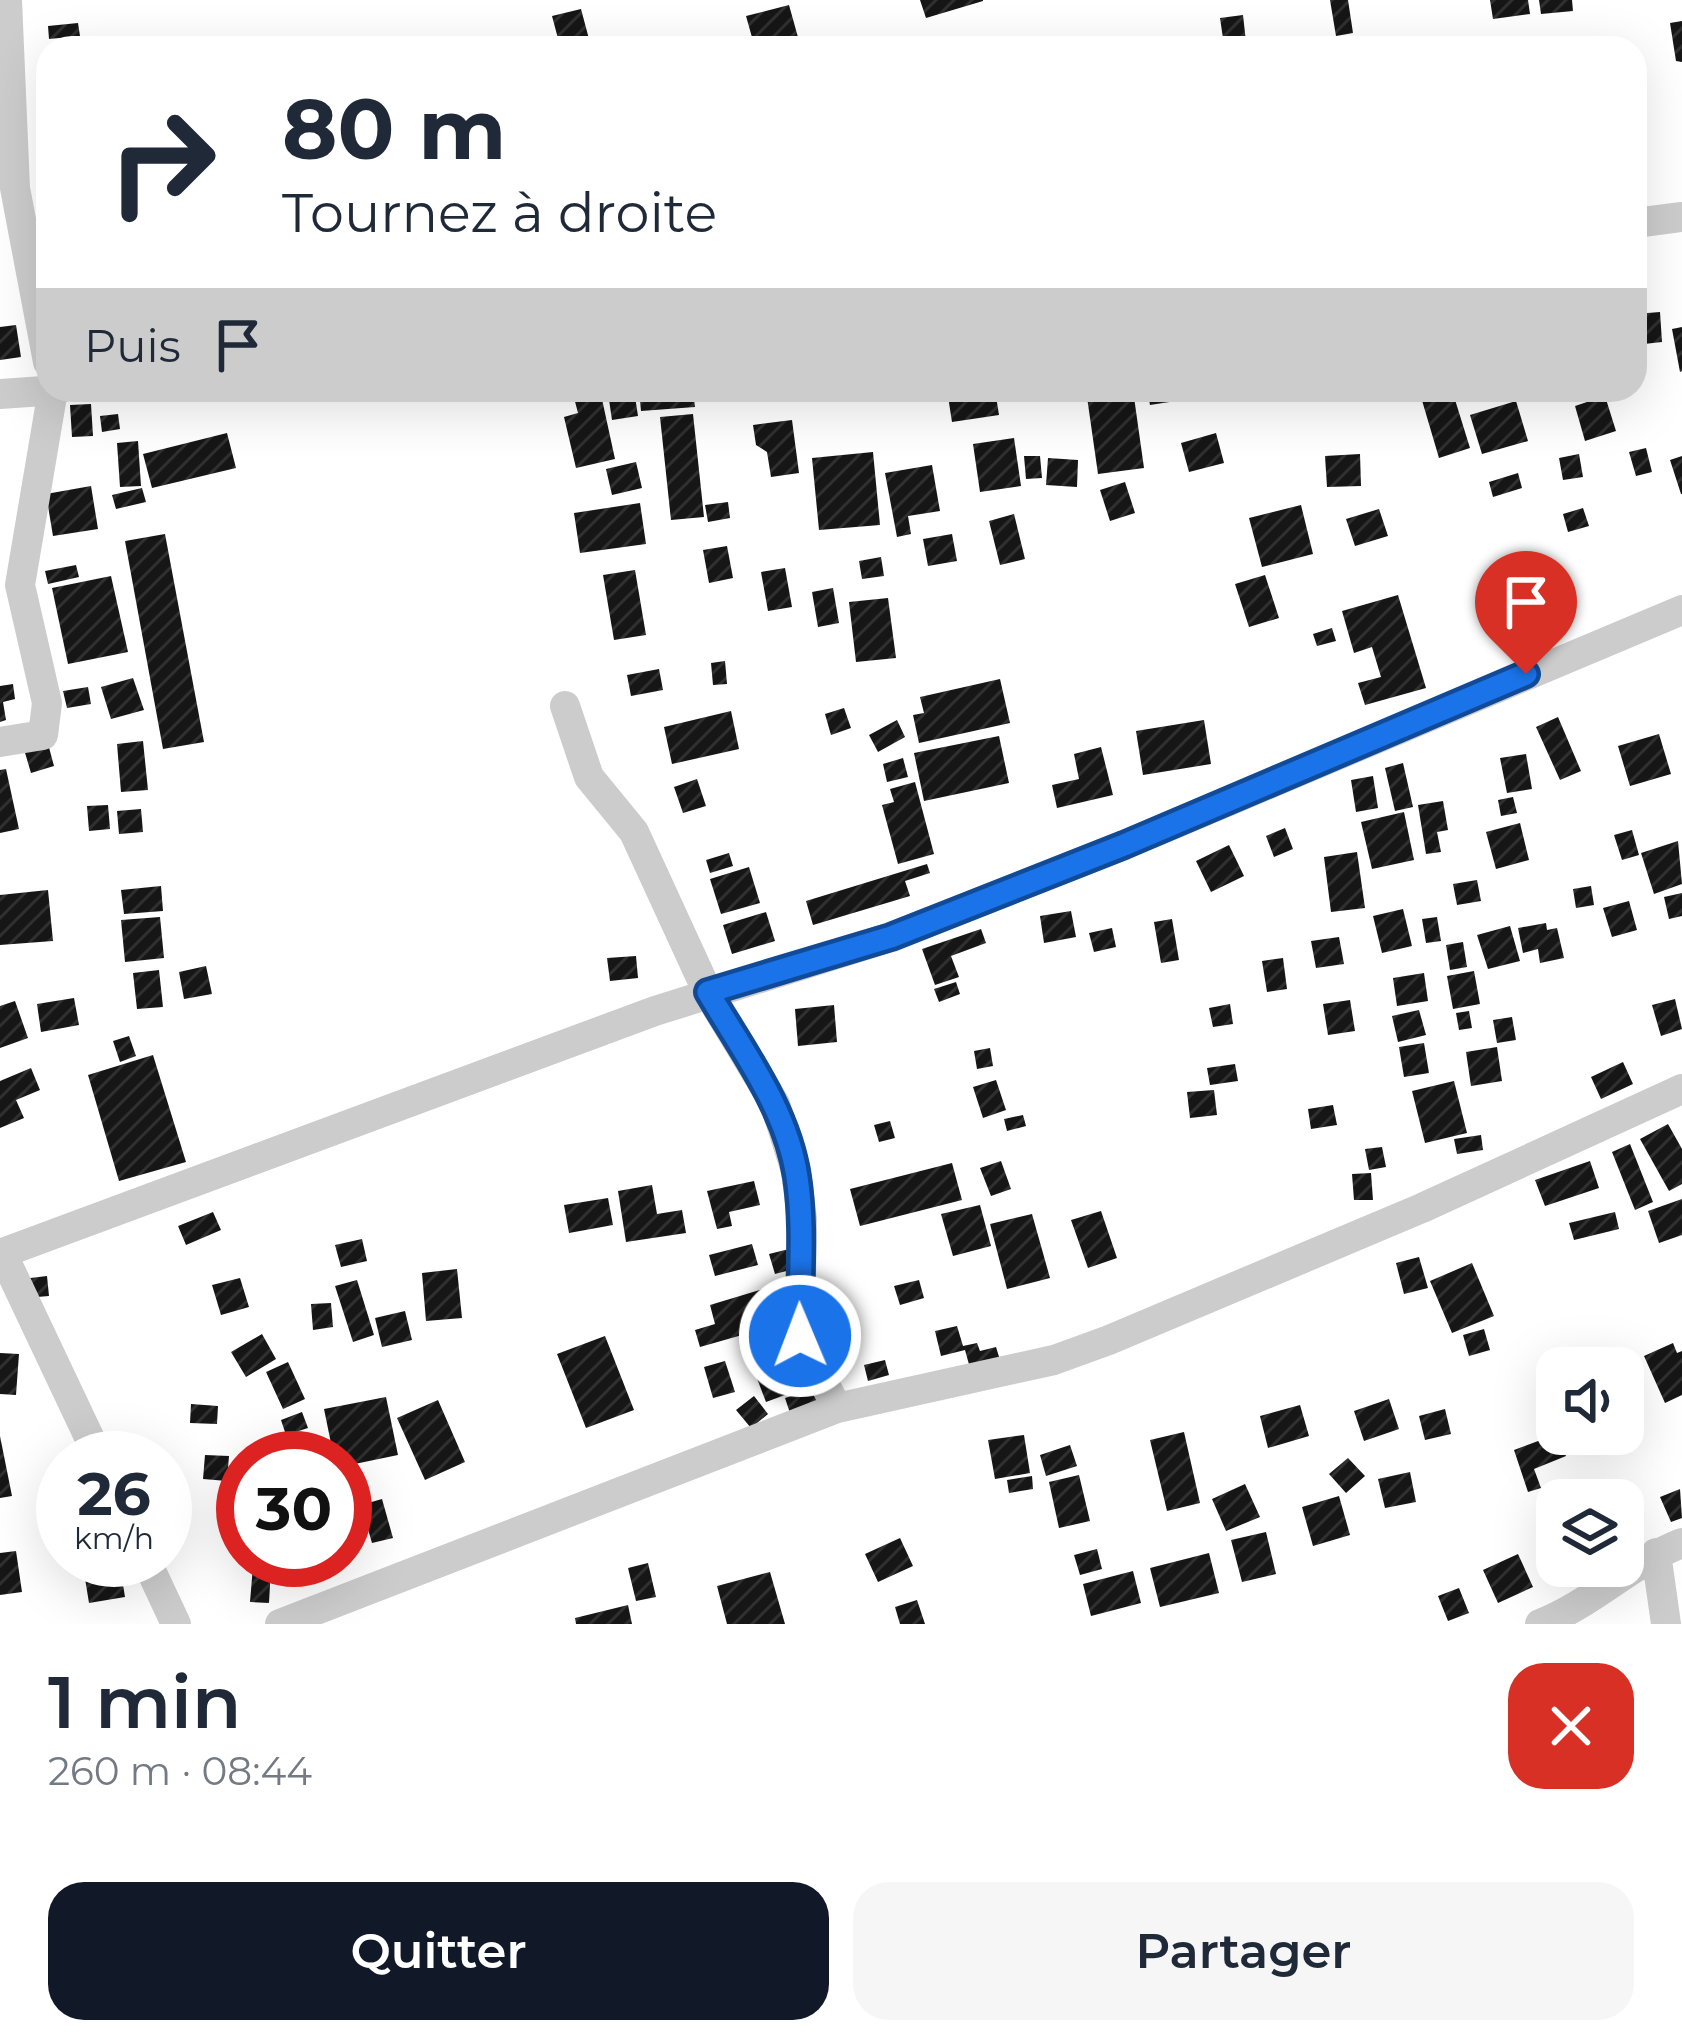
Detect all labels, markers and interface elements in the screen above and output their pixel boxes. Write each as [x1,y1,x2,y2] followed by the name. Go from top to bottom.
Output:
[282,78,506,180] text: 80 m
[84,84,240,240] icon: right
[282,180,717,246] text: Tournez à droite
[205,312,271,378] icon: arrive
[84,318,181,373] text: Puis
[1475,551,1577,674] pin
[1493,569,1559,635] icon: arrive
[737,1273,863,1399] position arrow
[1536,1347,1644,1587] map controls
[1536,1347,1644,1455] button: sound
[216,1431,372,1587] speed limit sign: 30
[77,1457,151,1530] text: 26
[1536,1479,1644,1587] button: layers
[74,1520,154,1557] text: km/h
[48,1658,241,1746] text: 1 min
[1508,1663,1634,1789] button: close
[48,1747,312,1795] text: 260 m · 08:44
[48,1882,829,2020] button: Quitter
[853,1882,1634,2020] button: Partager

